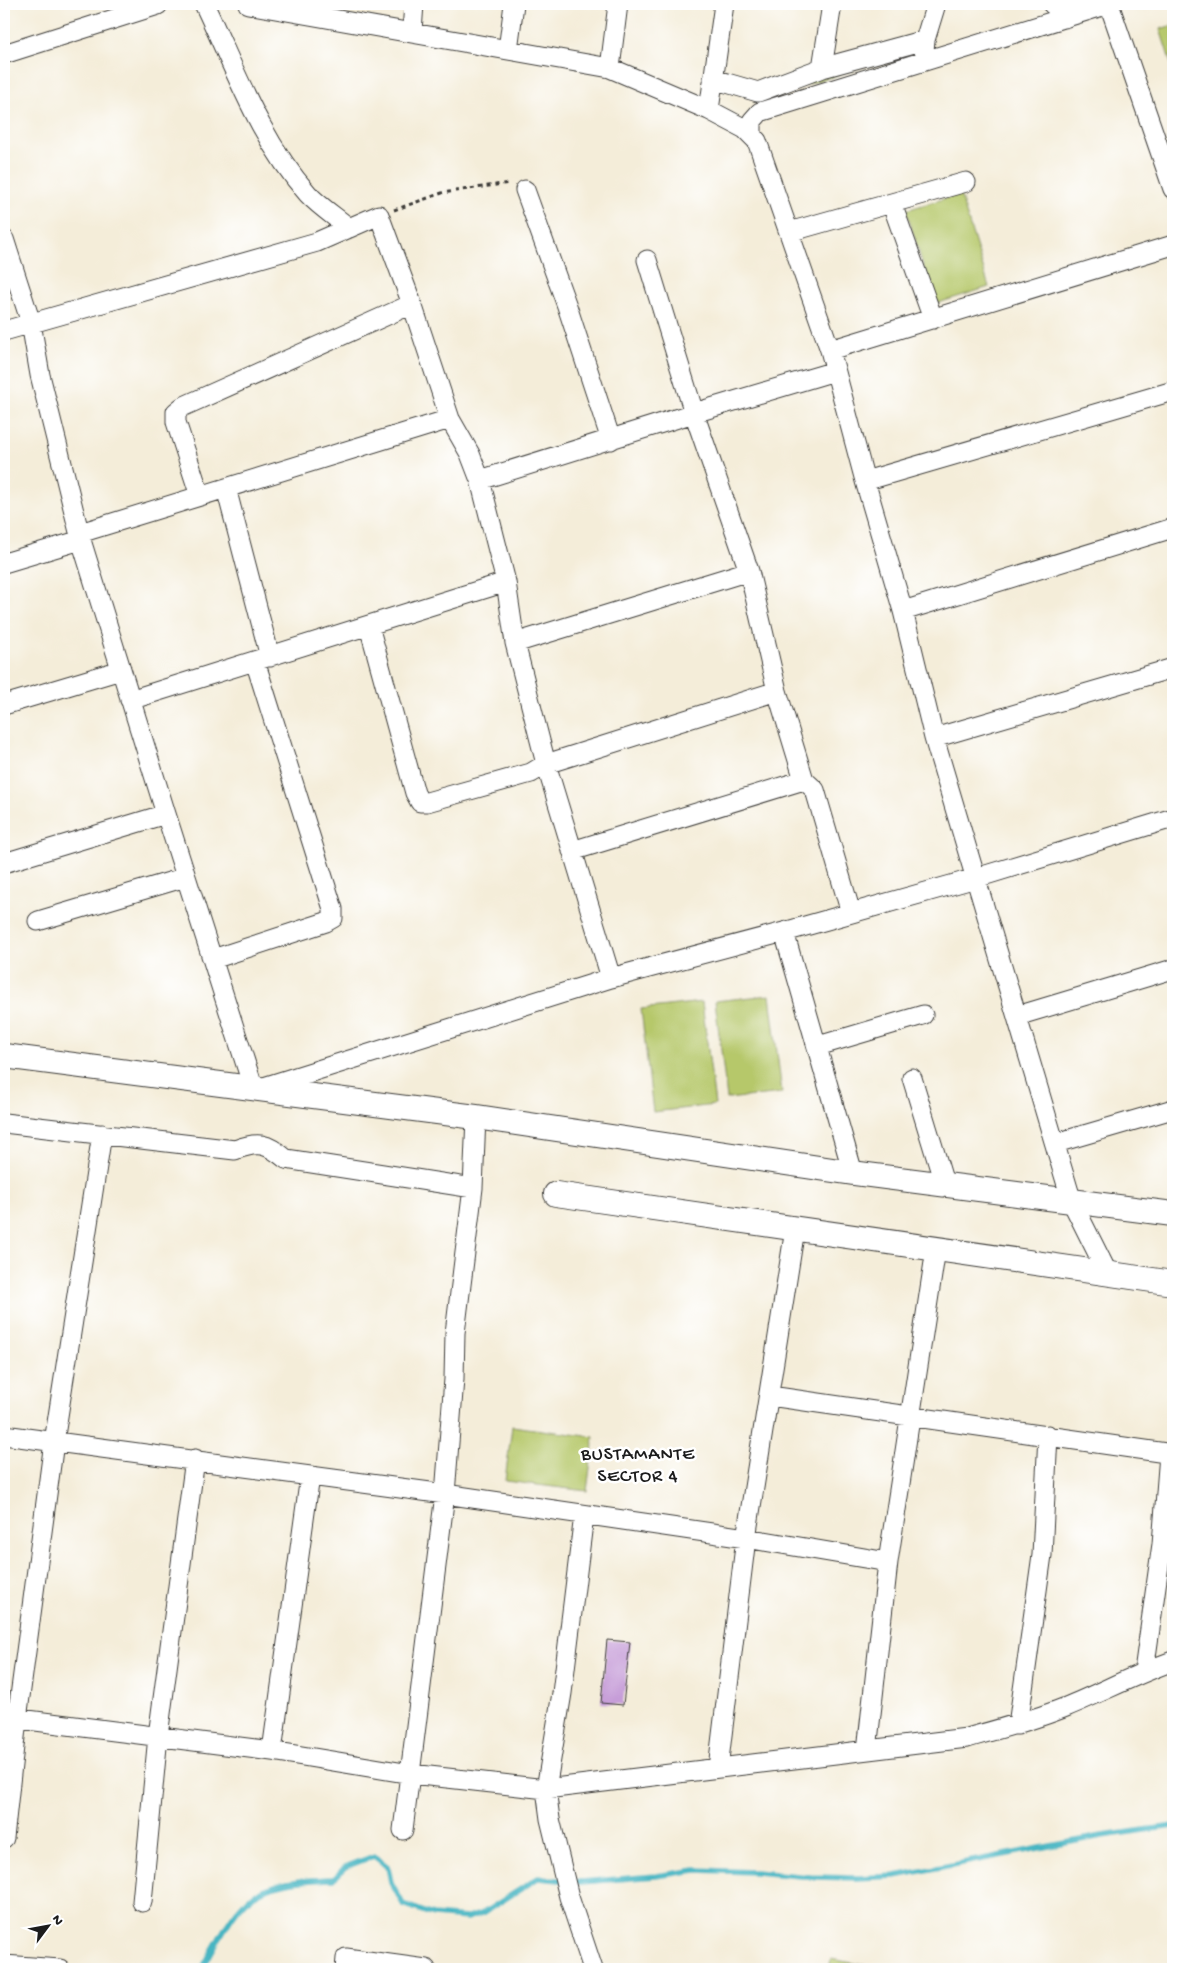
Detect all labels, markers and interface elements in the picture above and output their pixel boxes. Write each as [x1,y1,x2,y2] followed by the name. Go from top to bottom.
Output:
[580,1444,695,1489] district label: BUSTAMANTE SECTOR 4
[22,1900,72,1950] north arrow
[47,1912,67,1929] text: N

